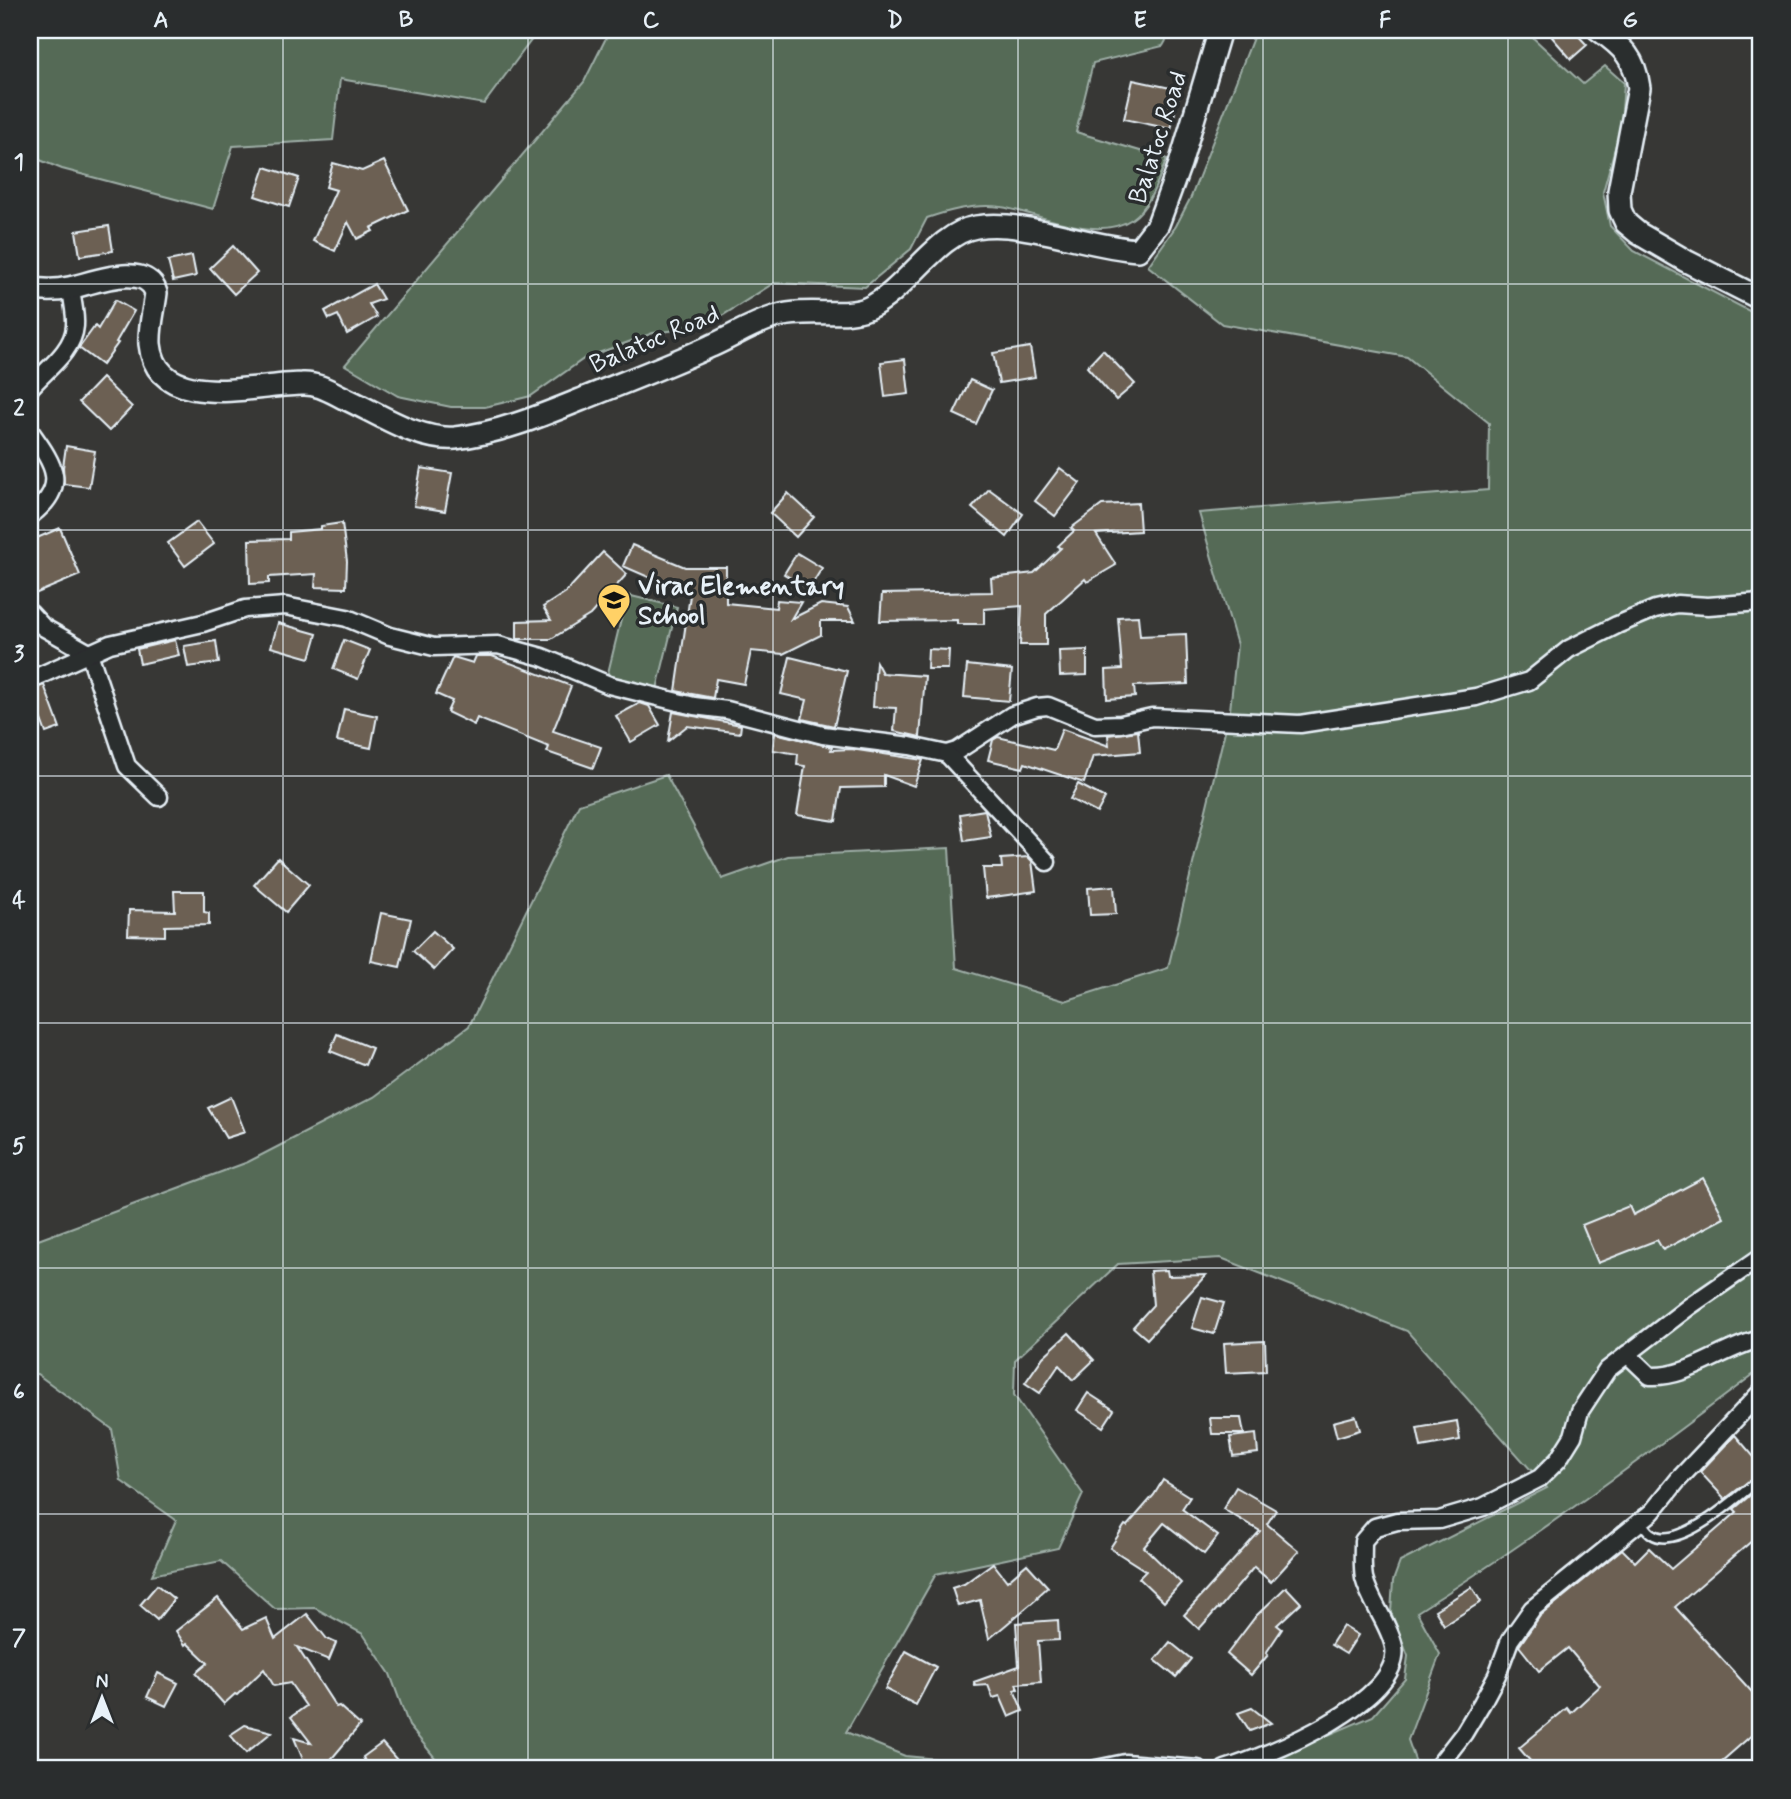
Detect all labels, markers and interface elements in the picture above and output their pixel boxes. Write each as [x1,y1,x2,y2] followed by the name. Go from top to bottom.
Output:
[153,6,169,36] text: A
[399,6,414,36] text: B
[643,6,660,36] text: C
[887,6,903,36] text: D
[1133,6,1147,36] text: E
[1379,6,1391,36] text: F
[1622,6,1638,36] text: G
[1121,67,1196,208] street label: Balatoc Road
[14,148,24,178] text: 1
[585,297,725,382] street label: Balatoc Road
[13,394,25,424] text: 2
[638,570,844,634] place label: Virac Elementary School
[595,581,633,630] school or university icon: Virac Elementary School
[14,640,25,670] text: 3
[12,886,26,916] text: 4
[12,1132,26,1162] text: 5
[13,1378,25,1408] text: 6
[12,1624,26,1654] text: 7
[66,1662,136,1732] north arrow
[96,1670,108,1695] text: N

